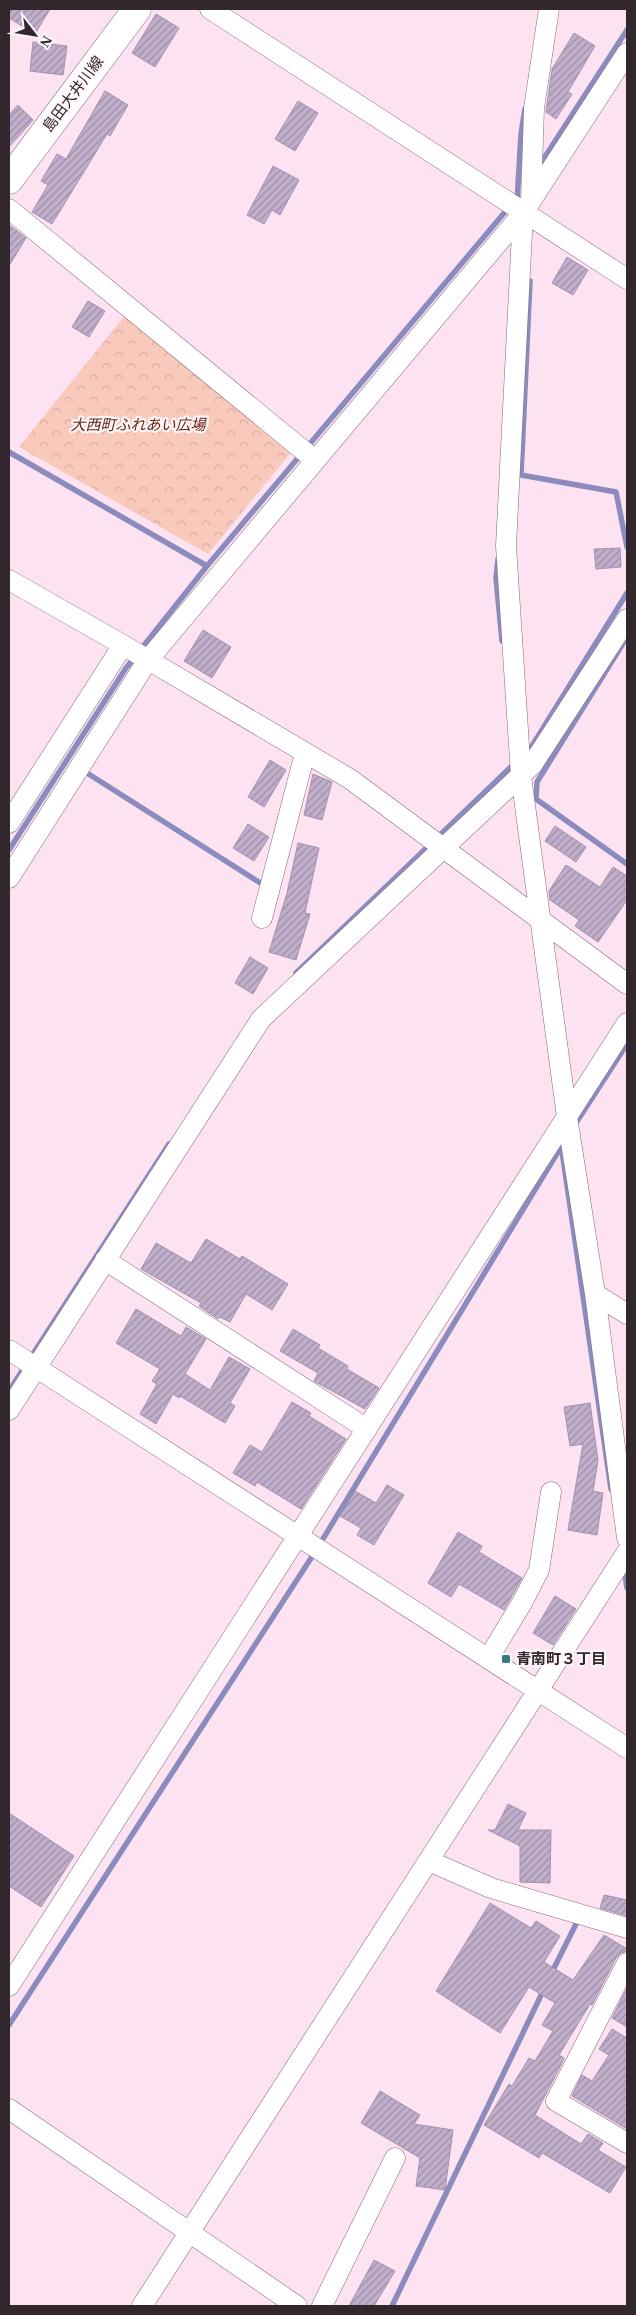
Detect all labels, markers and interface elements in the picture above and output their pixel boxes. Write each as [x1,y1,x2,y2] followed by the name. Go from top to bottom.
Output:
[10,10,60,60] north arrow
[37,33,55,50] text: N
[39,53,106,135] street label: 島田大井川線
[70,417,207,433] park label: 大西町ふれあい広場
[516,1651,606,1667] place label: 青南町３丁目
[500,1653,512,1665] marker: 青南町３丁目

